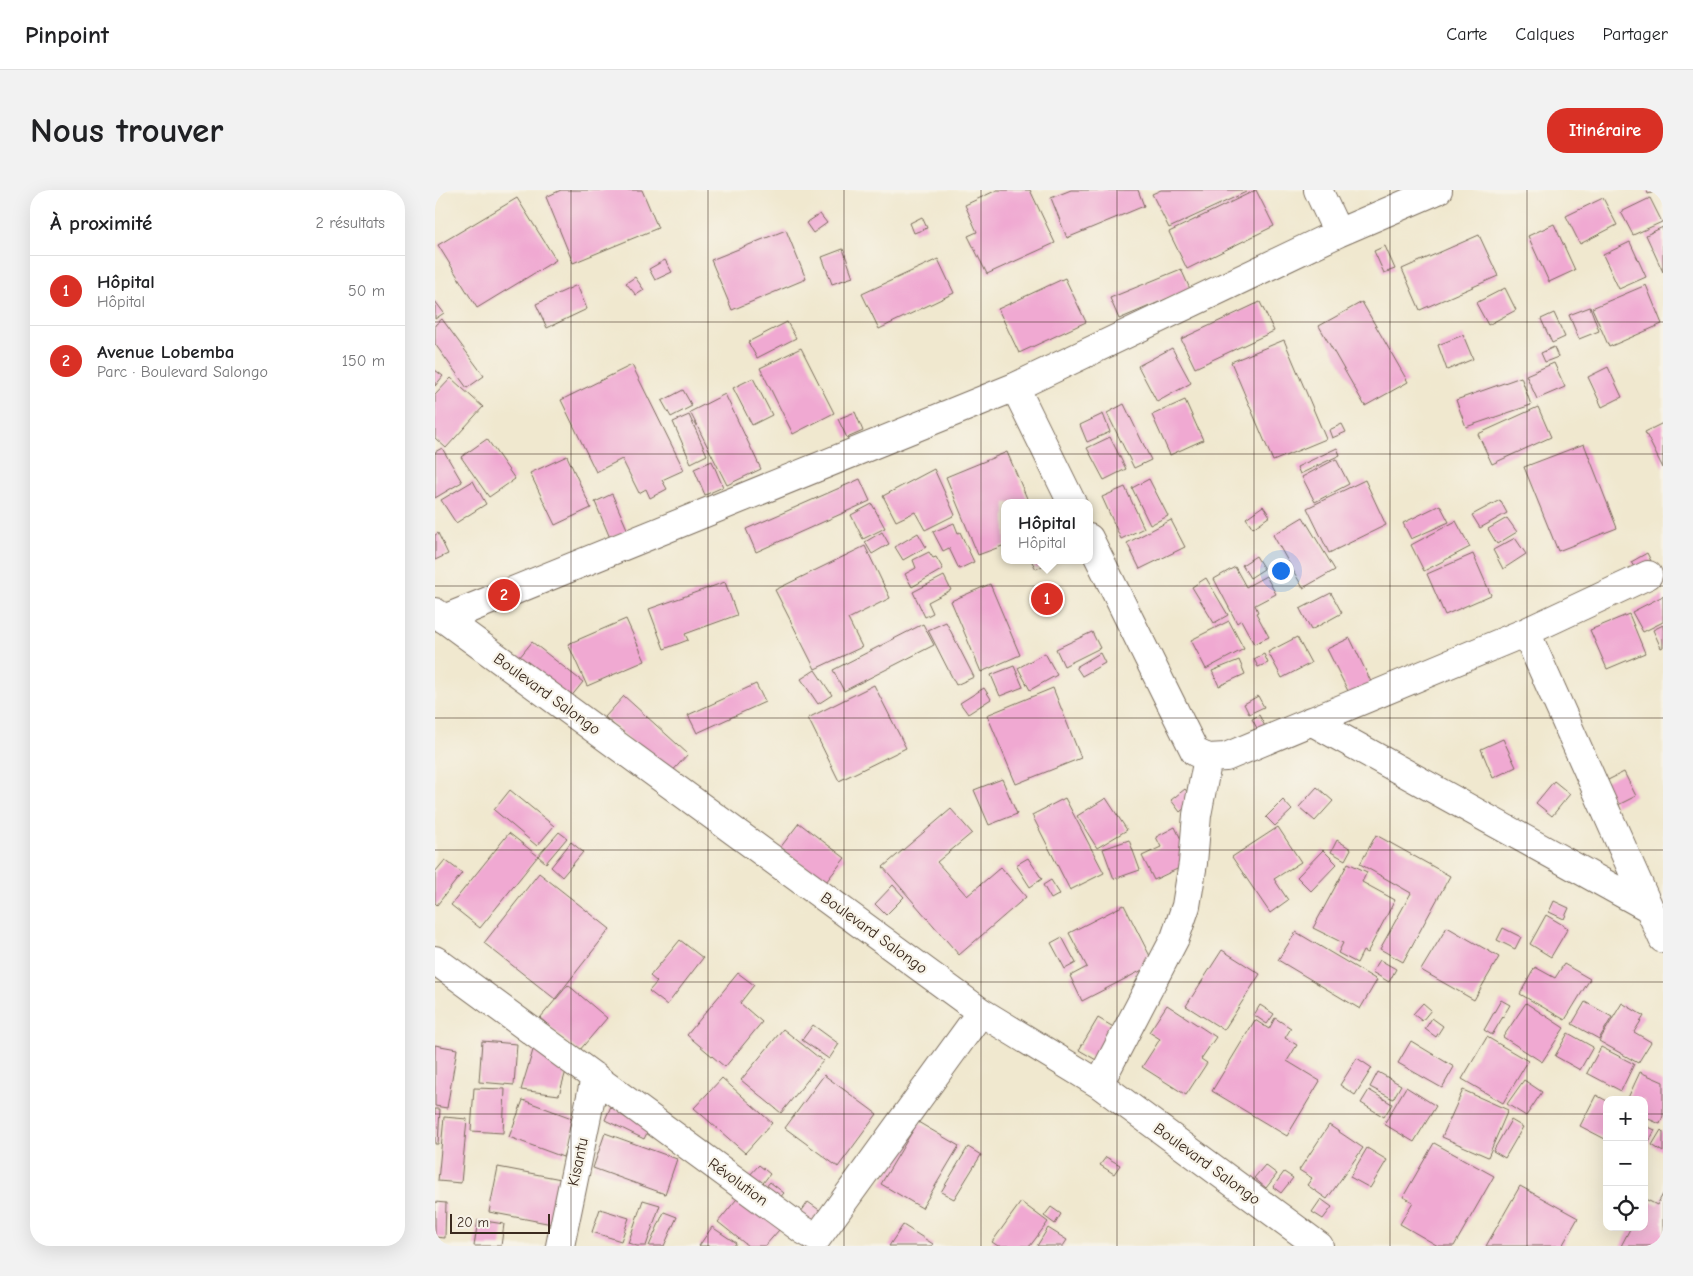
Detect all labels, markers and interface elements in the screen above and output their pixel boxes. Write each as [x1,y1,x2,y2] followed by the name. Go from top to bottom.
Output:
[25,21,109,49] text: Pinpoint
[1446,24,1487,45] text: Carte
[1515,24,1575,45] text: Calques
[1603,24,1668,45] text: Partager
[1547,108,1663,153] button: Itinéraire
[30,110,223,151] text: Nous trouver
[50,211,152,235] text: À proximité
[315,214,385,232] text: 2 résultats
[97,271,155,293] text: Hôpital
[63,282,69,300] text: 1
[348,282,385,300] text: 50 m
[97,293,145,311] text: Hôpital
[97,341,234,363] text: Avenue Lobemba
[62,352,70,370] text: 2
[342,352,385,370] text: 150 m
[97,363,268,381] text: Parc · Boulevard Salongo
[1001,499,1093,564] popup
[1018,512,1076,534] text: Hôpital
[1018,534,1066,552] text: Hôpital
[1268,558,1294,584] your location
[488,576,520,614] pin: 2
[1031,580,1063,618] pin: 1
[490,649,604,739] street label: Boulevard Salongo
[817,888,931,978] street label: Boulevard Salongo
[1603,1096,1648,1231] map controls
[1603,1096,1648,1141] button: +
[1150,1119,1264,1209] street label: Boulevard Salongo
[564,1136,592,1188] street label: Kisantu
[1603,1141,1648,1186] button: −
[705,1154,771,1210] street label: Révolution
[1603,1186,1648,1231] button: locate
[450,1211,550,1234] scale bar
[457,1214,489,1231] text: 20 m

